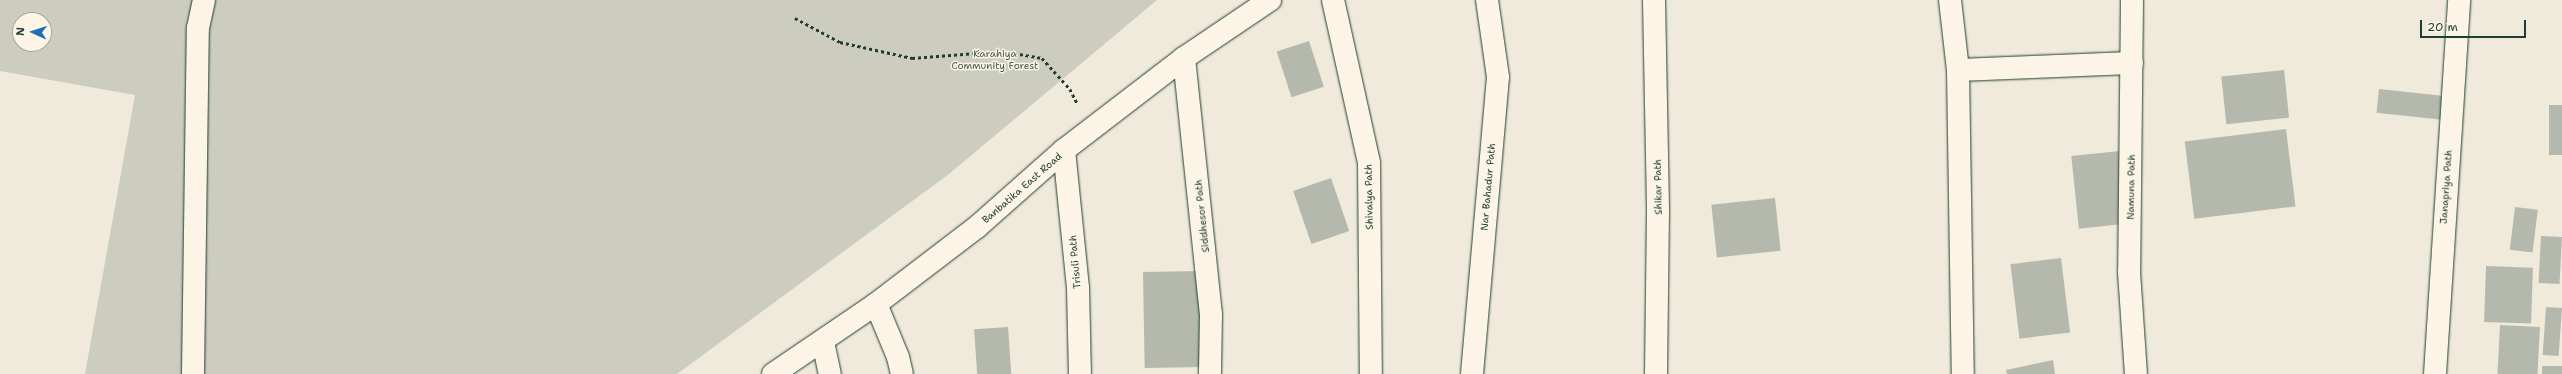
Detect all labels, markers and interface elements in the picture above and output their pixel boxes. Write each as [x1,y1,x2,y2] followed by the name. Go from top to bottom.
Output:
[12,12,52,52] north arrow
[2422,12,2528,38] scale bar
[2427,19,2458,35] text: 20 m
[13,27,28,36] text: N
[952,47,1038,70] park label: Karahiya Community Forest
[1478,143,1498,231] street label: Nar Bahadur Path
[980,150,1064,226] street label: Banbatika East Road
[2437,150,2455,224] street label: Janapriya Path
[2124,154,2138,220] street label: Namuna Path
[1652,159,1664,215] street label: Shikar Path
[1362,164,1376,230] street label: Shivalya Path
[1192,179,1212,253] street label: Siddhesor Path
[1067,235,1083,289] street label: Trisuli Path

